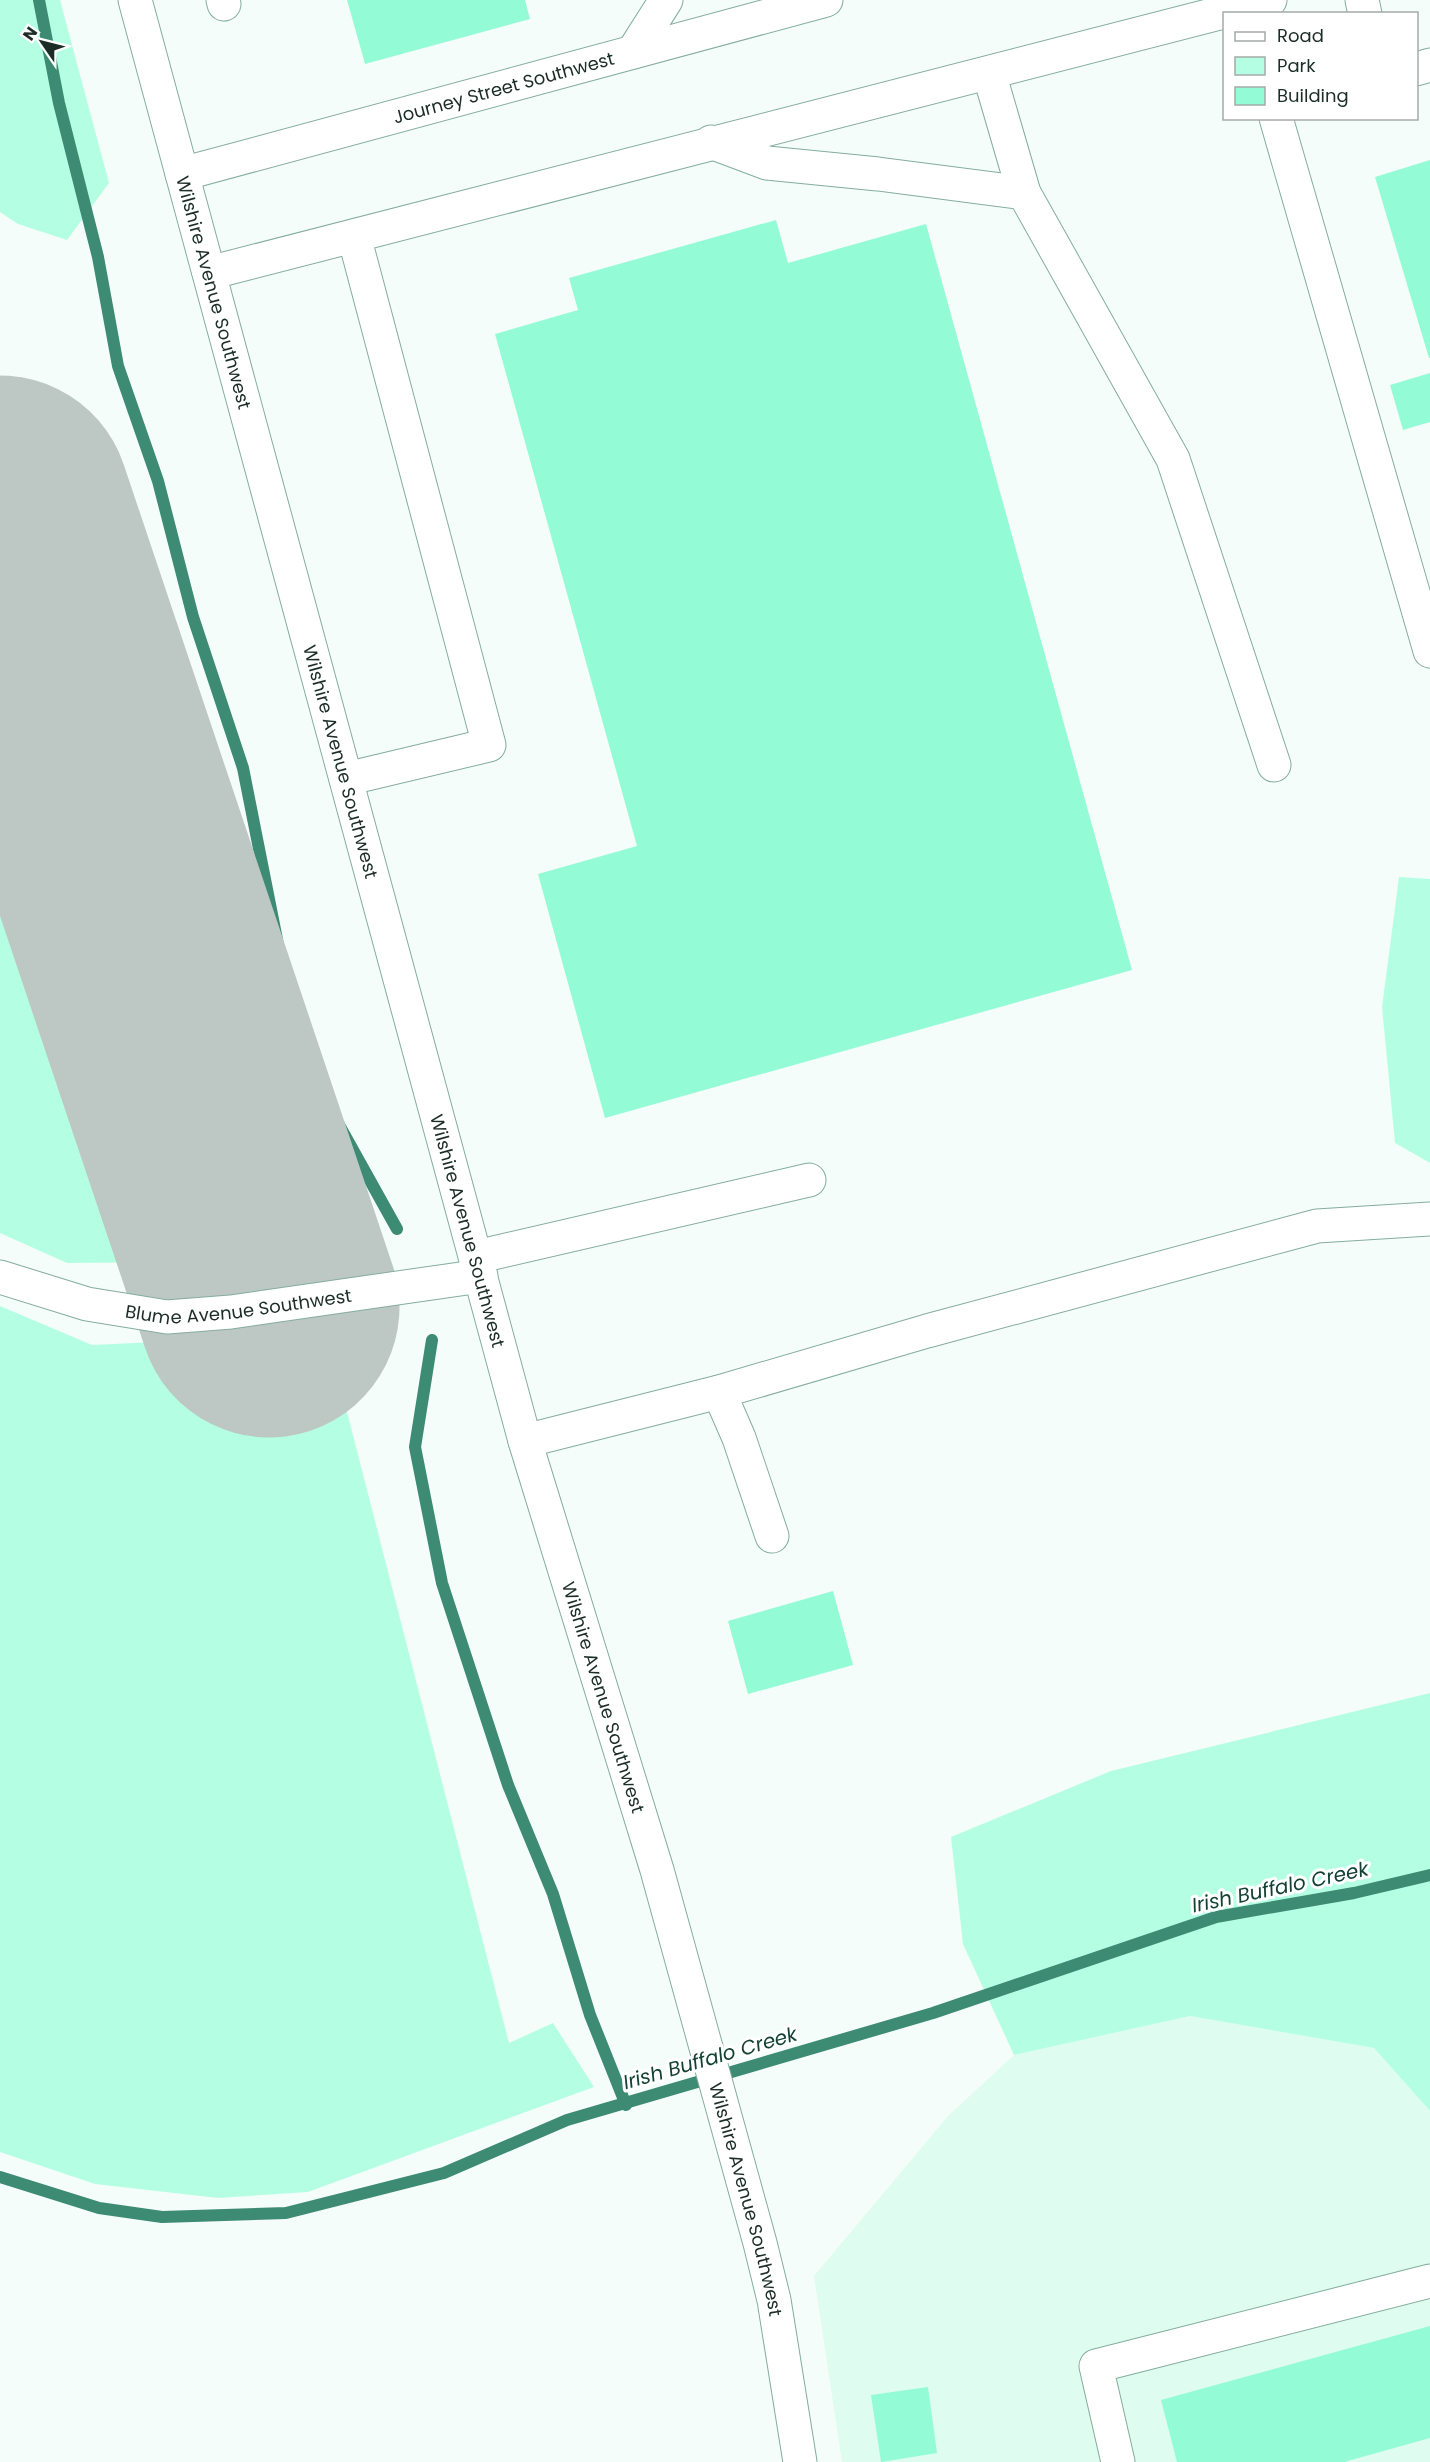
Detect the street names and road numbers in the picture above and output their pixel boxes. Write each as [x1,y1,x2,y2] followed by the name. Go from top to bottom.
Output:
[390,45,617,129] street label: Journey Street Southwest
[171,173,258,412] street label: Wilshire Avenue Southwest
[298,642,385,881] street label: Wilshire Avenue Southwest
[425,1111,512,1350] street label: Wilshire Avenue Southwest
[124,1282,353,1330] street label: Blume Avenue Southwest
[557,1579,651,1816] street label: Wilshire Avenue Southwest
[704,2080,789,2318] street label: Wilshire Avenue Southwest

